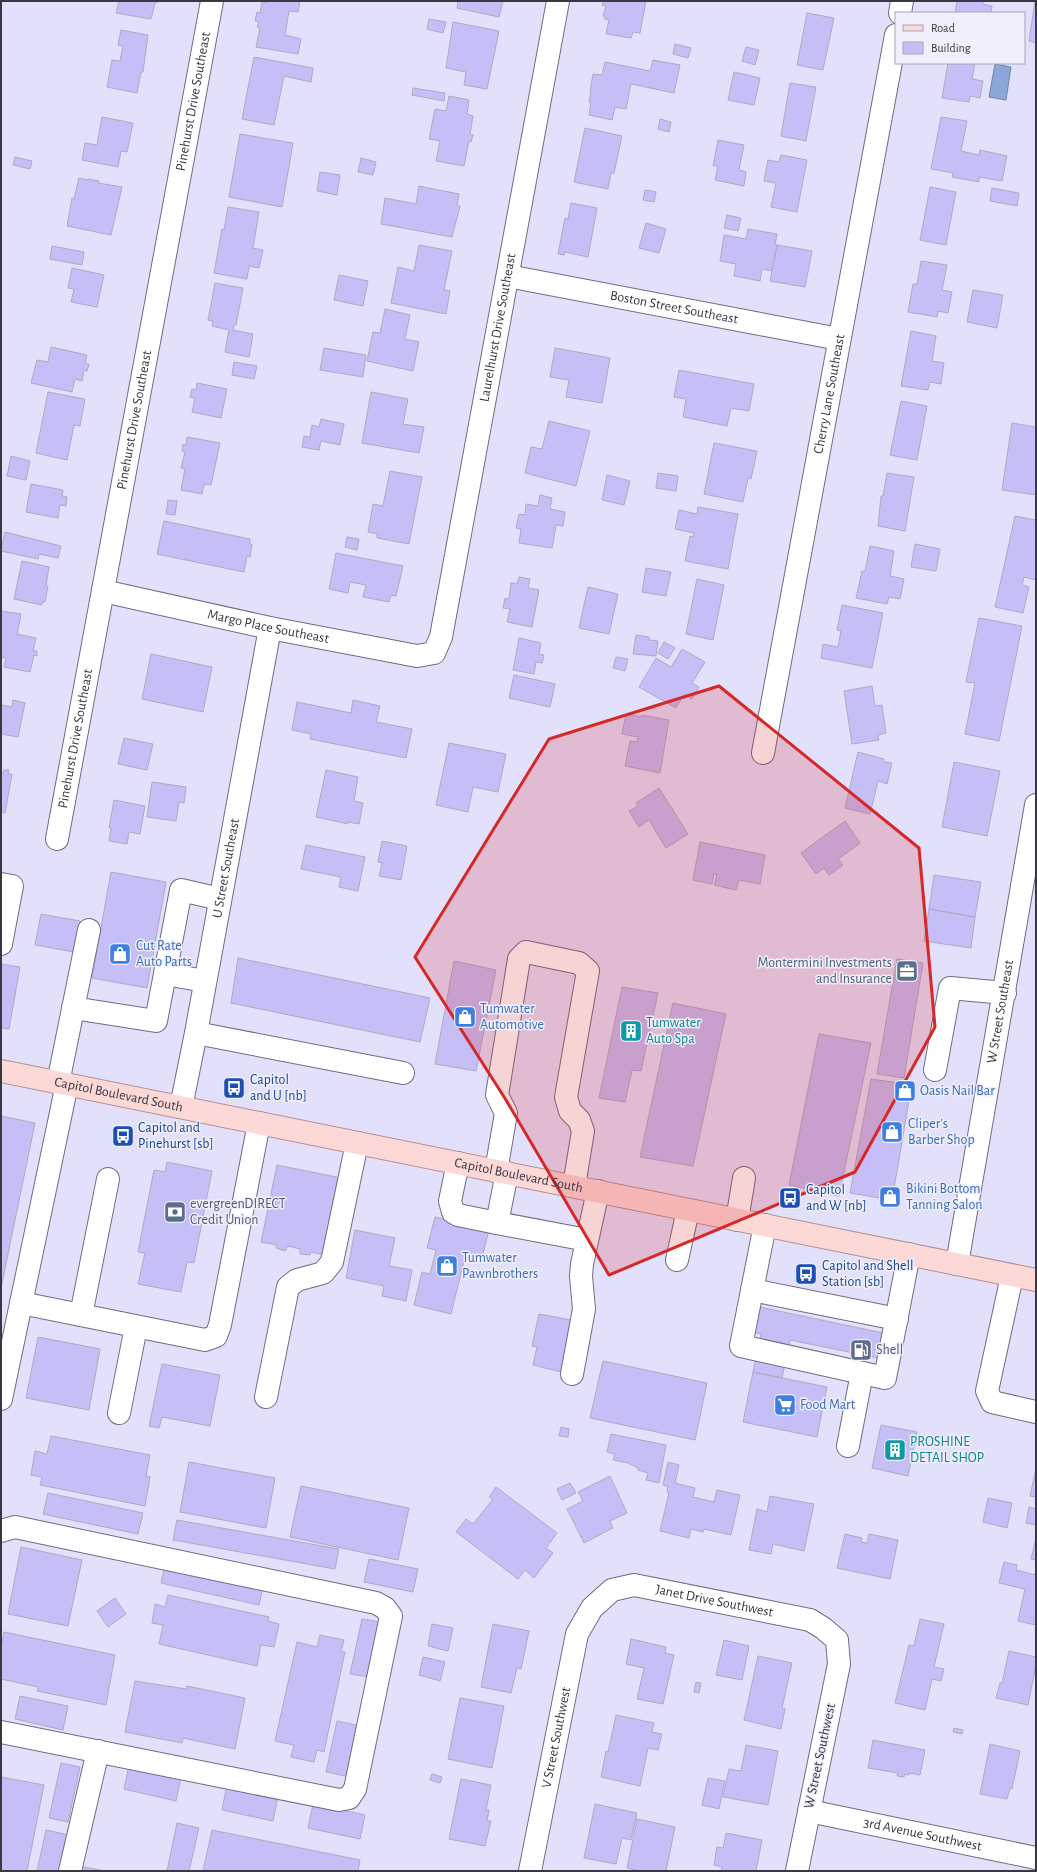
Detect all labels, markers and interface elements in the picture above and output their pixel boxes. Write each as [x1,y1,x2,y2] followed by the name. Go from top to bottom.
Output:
[895,12,1025,64] legend
[931,22,955,34] text: Road
[174,30,213,172] street label: Pinehurst Drive Southeast
[931,42,971,54] text: Building
[477,252,519,403] street label: Laurelhurst Drive Southeast
[609,289,740,327] street label: Boston Street Southeast
[812,333,848,455] street label: Cherry Lane Southeast
[115,349,154,491] street label: Pinehurst Drive Southeast
[206,607,331,646] street label: Margo Place Southeast
[56,667,95,809] street label: Pinehurst Drive Southeast
[210,817,242,919] street label: U Street Southeast
[136,939,192,969] place label: Cut Rate Auto Parts
[107,941,133,967] shop icon: Cut Rate Auto Parts
[758,956,892,986] place label: Montermini Investments and Insurance
[894,958,920,984] office icon: Montermini Investments and Insurance
[985,958,1016,1065] street label: W Street Southeast
[480,1002,544,1032] place label: Tumwater Automotive
[452,1004,478,1030] shop icon: Tumwater Automotive
[646,1016,701,1046] place label: Tumwater Auto Spa
[618,1018,644,1044] building icon: Tumwater Auto Spa
[250,1073,307,1103] place label: Capitol and U [nb]
[53,1075,184,1115] street label: Capitol Boulevard South
[221,1075,247,1101] bus stop icon: Capitol and U [nb]
[892,1078,918,1104] shop icon: Oasis Nail Bar
[920,1084,995,1098] place label: Oasis Nail Bar
[908,1117,975,1147] place label: Cliper's Barber Shop
[879,1119,905,1145] shop icon: Cliper's Barber Shop
[138,1121,214,1151] place label: Capitol and Pinehurst [sb]
[110,1123,136,1149] bus stop icon: Capitol and Pinehurst [sb]
[453,1156,584,1195] street label: Capitol Boulevard South
[906,1182,983,1212] place label: Bikini Bottom Tanning Salon
[806,1183,866,1213] place label: Capitol and W [nb]
[877,1184,903,1210] shop icon: Bikini Bottom Tanning Salon
[777,1185,803,1211] bus stop icon: Capitol and W [nb]
[190,1197,286,1227] place label: evergreenDIRECT Credit Union
[162,1199,188,1225] bank icon: evergreenDIRECT Credit Union
[462,1251,538,1281] place label: Tumwater Pawnbrothers
[434,1253,460,1279] shop icon: Tumwater Pawnbrothers
[822,1259,913,1289] place label: Capitol and Shell Station [sb]
[793,1261,819,1287] bus stop icon: Capitol and Shell Station [sb]
[848,1337,874,1363] fuel station icon: Shell
[876,1343,903,1357] place label: Shell
[772,1392,798,1418] supermarket icon: Food Mart
[800,1398,856,1412] place label: Food Mart
[910,1435,984,1465] place label: PROSHINE DETAIL SHOP
[882,1437,908,1463] building icon: PROSHINE DETAIL SHOP
[654,1582,775,1620] street label: Janet Drive Southwest
[540,1685,573,1789] street label: V Street Southwest
[802,1702,838,1810] street label: W Street Southwest
[862,1815,983,1854] street label: 3rd Avenue Southwest

